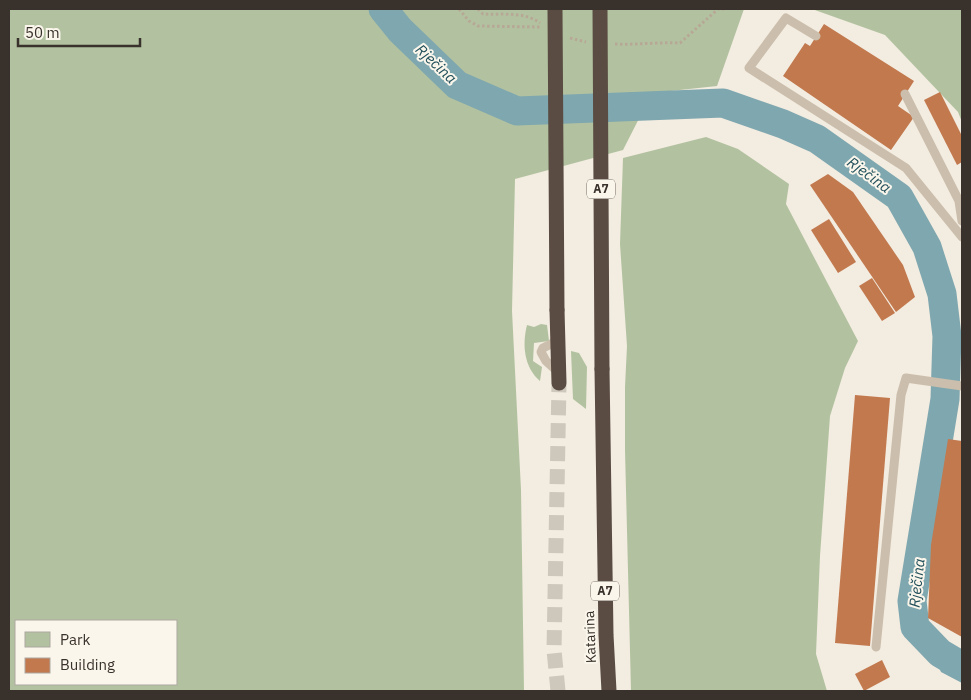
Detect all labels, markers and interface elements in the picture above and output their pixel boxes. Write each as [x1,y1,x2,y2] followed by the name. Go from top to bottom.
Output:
[18,15,140,47] scale bar
[25,23,60,42] text: 50 m
[412,40,461,88] water label: Rječina
[844,152,895,197] water label: Rječina
[587,180,615,198] road number: A7
[904,557,929,608] water label: Rječina
[591,582,619,600] road number: A7
[580,610,600,664] street label: Katarina
[15,620,178,685] legend
[60,630,90,649] text: Park
[60,655,115,674] text: Building

